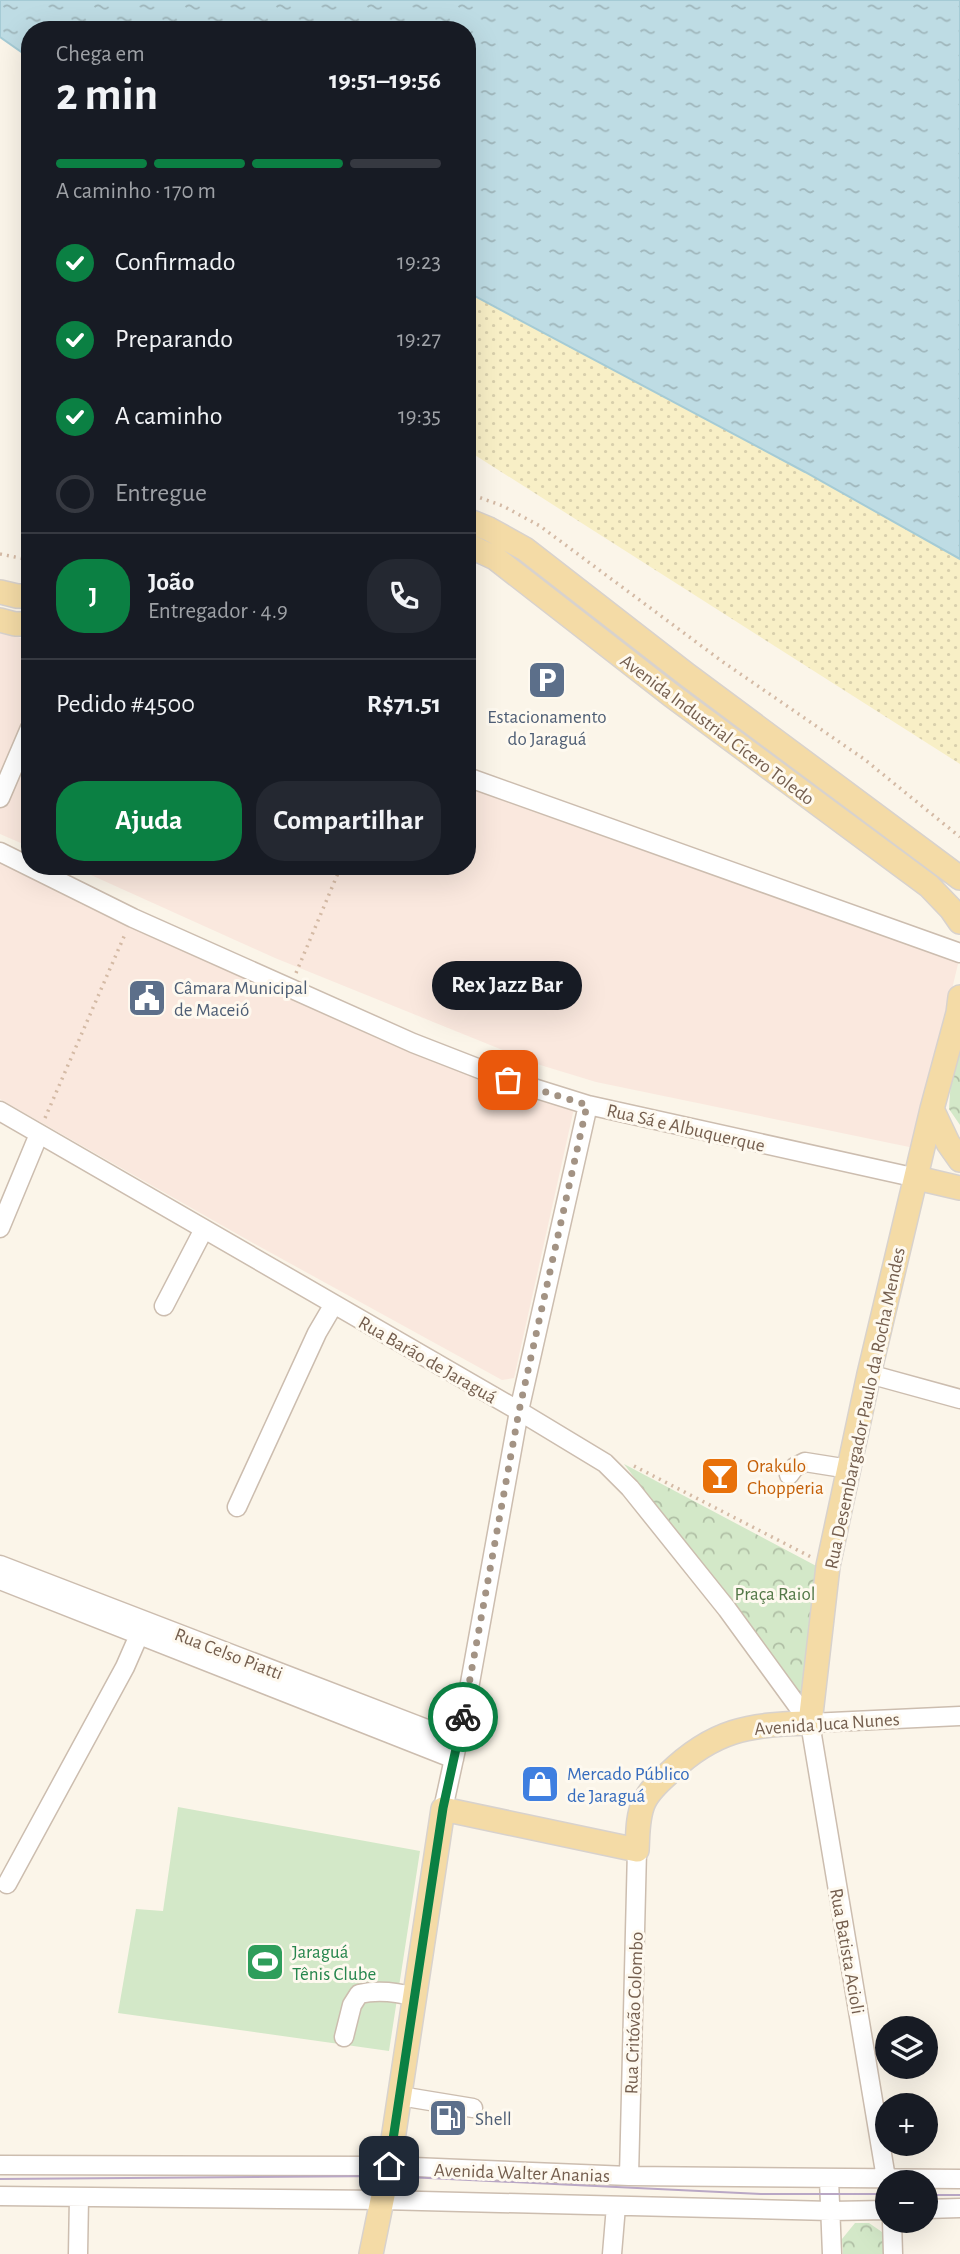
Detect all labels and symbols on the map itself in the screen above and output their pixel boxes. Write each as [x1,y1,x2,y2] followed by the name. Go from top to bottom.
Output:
[617,651,818,809] street label: Avenida Industrial Cícero Toledo
[526,659,568,701] parking icon: Estacionamento do Jaraguá
[487,708,607,749] place label: Estacionamento do Jaraguá
[433,961,583,1010] callout: Rex Jazz Bar
[126,977,168,1019] public building icon: Câmara Municipal de Maceió
[174,979,308,1020] place label: Câmara Municipal de Maceió
[478,1050,538,1110] pin
[605,1101,767,1156] street label: Rua Sá e Albuquerque
[822,1246,909,1571] street label: Rua Desembargador Paulo da Rocha Mendes
[355,1313,500,1408] street label: Rua Barão de Jaraguá
[699,1455,741,1497] bar icon: Orakulo Chopperia
[747,1457,824,1498] place label: Orakulo Chopperia
[735,1585,815,1604] park label: Praça Raiol
[172,1625,285,1684] street label: Rua Celso Piatti
[428,1682,498,1752] courier
[754,1710,900,1739] street label: Avenida Juca Nunes
[519,1763,561,1805] shop icon: Mercado Público de Jaraguá
[567,1765,690,1806] place label: Mercado Público de Jaraguá
[826,1887,867,2016] street label: Rua Batista Acioli
[622,1931,647,2095] street label: Rua Critóvão Colombo
[244,1941,286,1983] sports icon: Jaraguá Tênis Clube
[292,1943,376,1984] place label: Jaraguá Tênis Clube
[427,2097,469,2139] fuel station icon: Shell
[475,2110,512,2129] place label: Shell
[359,2136,419,2196] pin
[434,2161,610,2186] street label: Avenida Walter Ananias

